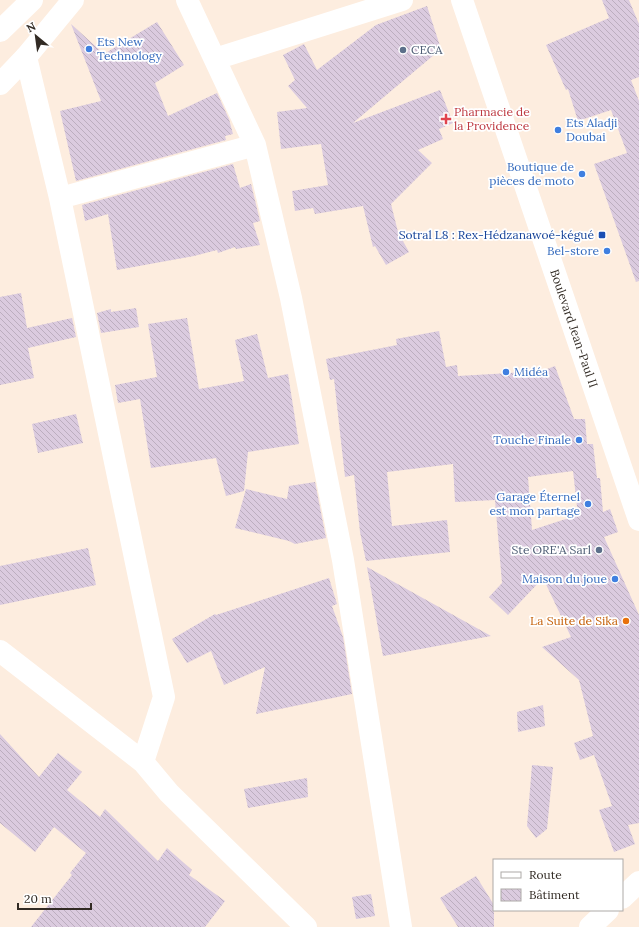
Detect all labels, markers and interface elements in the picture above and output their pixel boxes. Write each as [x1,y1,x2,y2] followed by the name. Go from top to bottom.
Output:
[16,16,56,56] north arrow
[24,19,39,35] text: N
[97,34,163,63] place label: Ets New Technology
[411,42,443,57] place label: CECA
[84,44,94,54] marker: Ets New Technology
[398,45,408,55] marker: CECA
[454,104,530,133] place label: Pharmacie de la Providence
[441,114,451,124] marker: Pharmacie de la Providence
[566,115,617,144] place label: Ets Aladji Doubai
[553,125,563,135] marker: Ets Aladji Doubai
[489,159,574,188] place label: Boutique de pièces de moto
[577,169,587,179] marker: Boutique de pièces de moto
[399,227,594,242] place label: Sotral L8 : Rex-Hédzanawoé-kégué
[597,230,607,240] marker: Sotral L8 : Rex-Hédzanawoé-kégué
[547,243,599,258] place label: Bel-store
[602,246,612,256] marker: Bel-store
[547,267,601,389] street label: Boulevard Jean-Paul II
[514,364,548,379] place label: Midéa
[501,367,511,377] marker: Midéa
[493,432,571,447] place label: Touche Finale
[574,435,584,445] marker: Touche Finale
[489,489,580,518] place label: Garage Éternel est mon partage
[583,499,593,509] marker: Garage Éternel est mon partage
[512,542,591,557] place label: Ste ORE'A Sarl
[594,545,604,555] marker: Ste ORE'A Sarl
[522,571,607,586] place label: Maison du joue
[610,574,620,584] marker: Maison du joue
[530,613,618,628] place label: La Suite de Sika
[621,616,631,626] marker: La Suite de Sika
[493,859,623,911] legend
[529,867,562,882] text: Route
[18,885,91,911] scale bar
[529,887,580,902] text: Bâtiment
[24,891,52,906] text: 20 m

